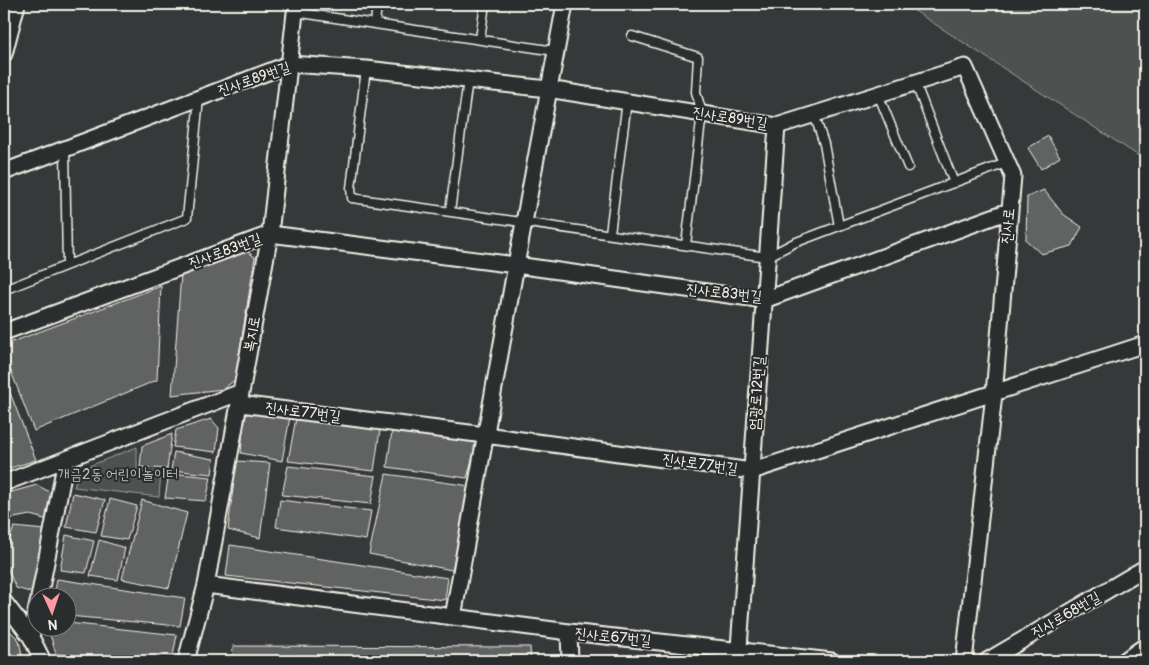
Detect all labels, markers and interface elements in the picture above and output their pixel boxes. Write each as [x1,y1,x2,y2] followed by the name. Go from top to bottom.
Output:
[215,58,293,100] street label: 진사로89번길
[691,103,769,133] street label: 진사로89번길
[997,207,1019,245] street label: 진사로
[186,229,264,273] street label: 진사로83번길
[685,280,763,306] street label: 진사로83번길
[239,314,265,354] street label: 복지로
[745,355,769,431] street label: 엄광로12번길
[264,398,342,426] street label: 진사로77번길
[661,449,739,479] street label: 진사로77번길
[58,465,178,484] park label: 개금2동 어린이놀이터
[28,588,78,638] north arrow
[1028,588,1104,642] street label: 진사로68번길
[47,616,58,633] text: N
[574,624,652,650] street label: 진사로67번길

